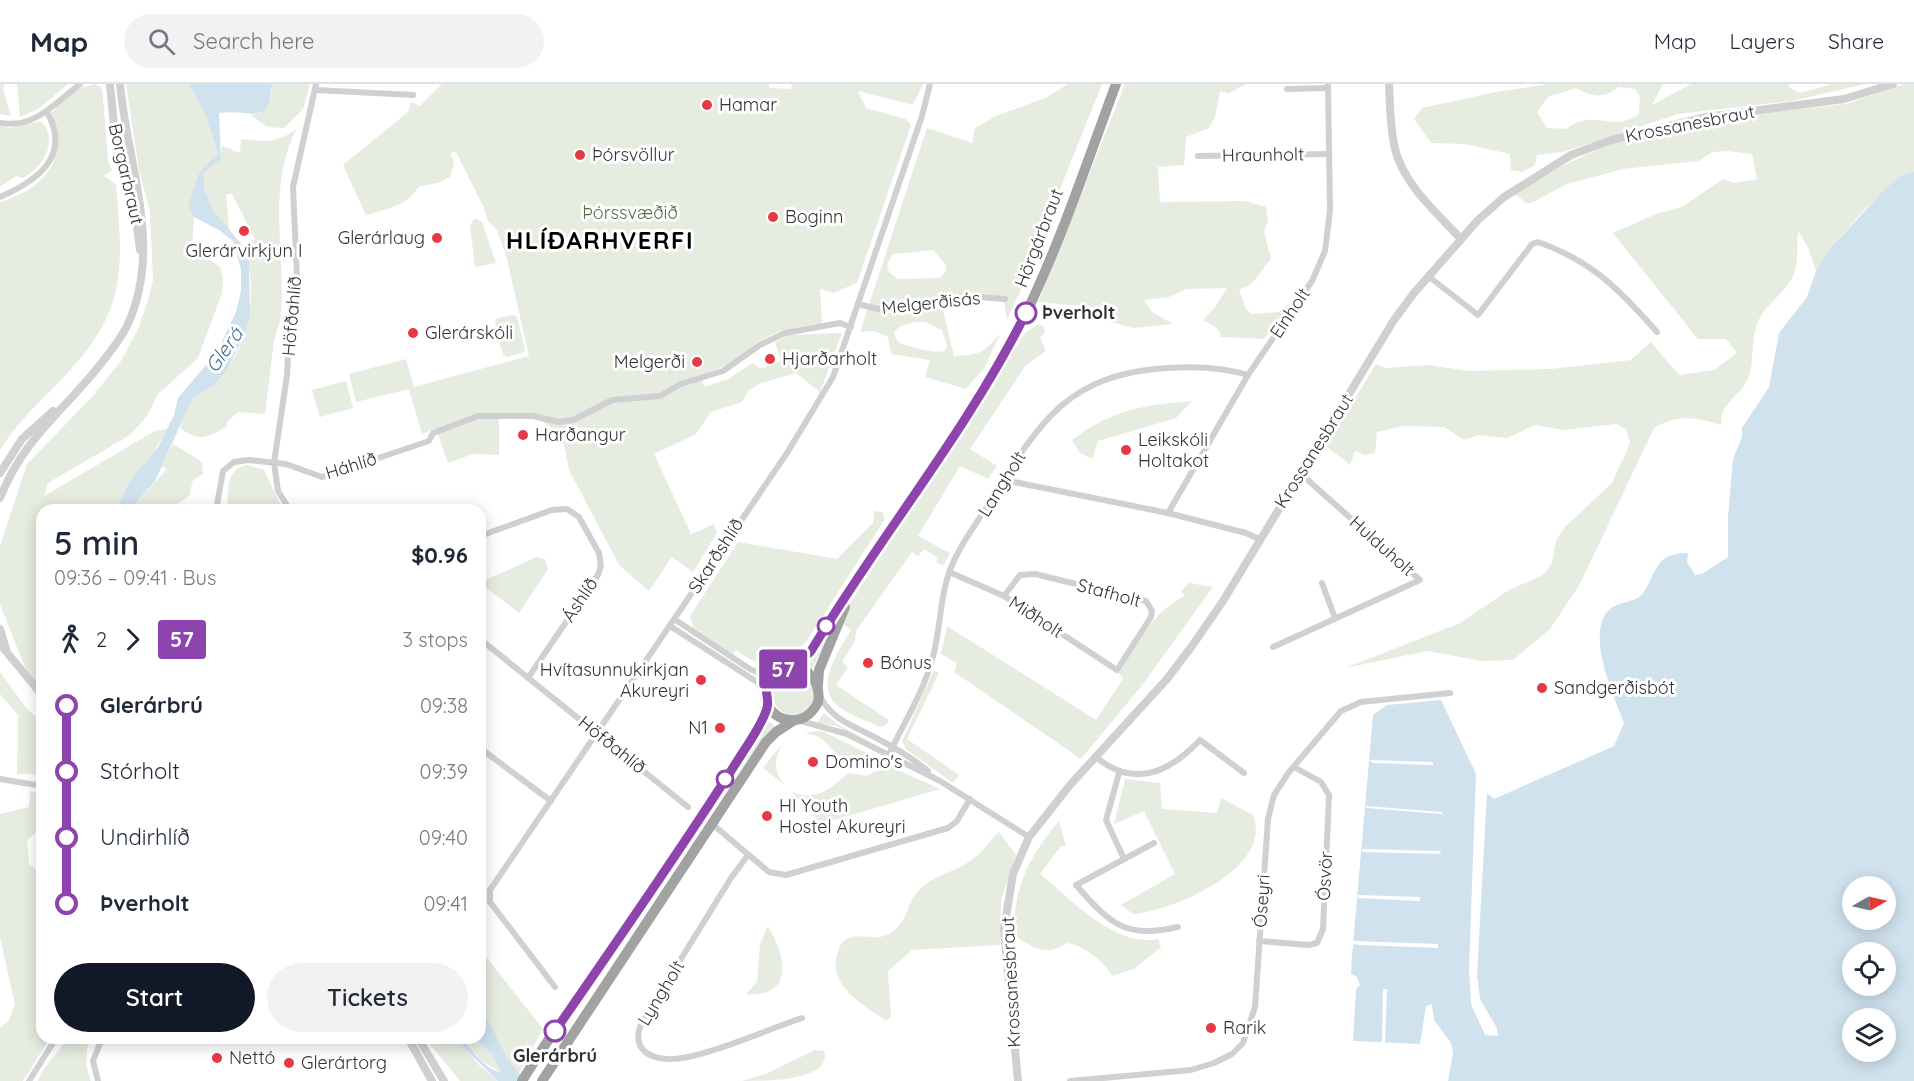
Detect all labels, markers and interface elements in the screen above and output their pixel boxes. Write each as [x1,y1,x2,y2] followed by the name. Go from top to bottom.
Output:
[124,14,544,68] search box
[30,24,88,59] text: Map
[145,25,178,58] icon: search
[193,27,315,55] text: Search here
[1654,28,1697,54] text: Map
[1730,28,1795,54] text: Layers
[1828,28,1884,54] text: Share
[719,93,777,116] place label: Hamar
[700,98,714,112] marker: Hamar
[1623,100,1756,147] street label: Krossanesbraut
[104,121,149,227] street label: Borgarbraut
[1222,142,1304,167] street label: Hraunholt
[592,143,675,166] place label: Þórsvöllur
[573,148,587,162] marker: Þórsvöllur
[1009,185,1068,291] street label: Hörgárbraut
[582,201,678,224] park label: Þórssvæðið
[785,205,843,228] place label: Boginn
[766,210,780,224] marker: Boginn
[237,224,251,238] marker: Glerárvirkjun I
[506,225,694,255] district label: HLÍÐARHVERFI
[338,226,425,249] place label: Glerárlaug
[430,231,444,245] marker: Glerárlaug
[186,239,302,262] place label: Glerárvirkjun I
[277,275,306,357] street label: Höfðahlíð
[1264,283,1315,342] street label: Einholt
[880,286,981,319] street label: Melgerðisás
[1042,301,1115,324] place label: Þverholt
[1015,302,1037,324] marker: Þverholt
[199,321,249,377] water label: Glerá
[425,321,513,344] place label: Glerárskóli
[406,326,420,340] marker: Glerárskóli
[782,347,877,370] place label: Hjarðarholt
[614,350,685,373] place label: Melgerði
[763,352,777,366] marker: Hjarðarholt
[690,355,704,369] marker: Melgerði
[1269,389,1358,512] street label: Krossanesbraut
[535,423,626,446] place label: Harðangur
[516,428,530,442] marker: Harðangur
[1138,428,1209,472] place label: Leikskóli Holtakot
[1119,443,1133,457] marker: Leikskóli Holtakot
[322,447,379,484] street label: Háhlíð
[972,447,1031,521] street label: Langholt
[1345,510,1420,581] street label: Hulduholt
[683,514,748,598] street label: Skarðshlíð
[54,522,139,563] text: 5 min
[411,541,468,569] text: $0.96
[54,565,216,590] text: 09:36 – 09:41 · Bus
[556,573,603,626] street label: Áshlíð
[1075,573,1143,612] street label: Stafholt
[1005,591,1068,643] street label: Miðholt
[817,617,835,635] unlabelled marker
[54,623,87,656] icon: walk
[116,623,149,656] icon: forward
[170,626,194,652] text: 57
[96,627,107,652] text: 2
[402,627,468,652] text: 3 stops
[756,650,810,688] line badge: 57
[880,651,932,674] place label: Bónus
[771,656,795,682] text: 57
[861,656,875,670] marker: Bónus
[540,658,689,702] place label: Hvítasunnukirkjan Akureyri
[694,673,708,687] marker: Hvítasunnukirkjan Akureyri
[1554,676,1675,699] place label: Sandgerðisbót
[1535,681,1549,695] marker: Sandgerðisbót
[100,691,203,719] text: Glerárbrú
[420,693,468,718] text: 09:38
[574,710,651,779] street label: Höfðahlíð
[688,716,708,739] place label: N1
[713,721,727,735] marker: N1
[825,750,902,773] place label: Domino's
[806,755,820,769] marker: Domino's
[100,757,180,785] text: Stórholt
[420,759,468,784] text: 09:39
[716,770,734,788] unlabelled marker
[779,794,906,838] place label: HI Youth Hostel Akureyri
[760,809,774,823] marker: HI Youth Hostel Akureyri
[100,823,190,851] text: Undirhlíð
[419,825,468,850] text: 09:40
[1312,851,1337,901] street label: Ósvör
[1248,874,1275,928] street label: Óseyri
[1842,876,1896,930] north arrow
[1842,876,1896,1062] map controls
[100,889,190,917] text: Þverholt
[423,891,468,916] text: 09:41
[996,916,1025,1048] street label: Krossanesbraut
[1842,942,1896,996] button: locate
[632,956,689,1030] street label: Lyngholt
[54,963,255,1032] button: Start
[267,963,468,1032] button: Tickets
[1842,1008,1896,1062] button: layers
[1223,1016,1266,1039] place label: Rarik
[544,1020,566,1042] marker: Glerárbrú
[1204,1021,1218,1035] marker: Rarik
[513,1044,597,1067] place label: Glerárbrú
[229,1046,275,1069] place label: Nettó
[210,1051,224,1065] marker: Nettó
[301,1051,387,1074] place label: Glerártorg
[282,1056,296,1070] marker: Glerártorg

